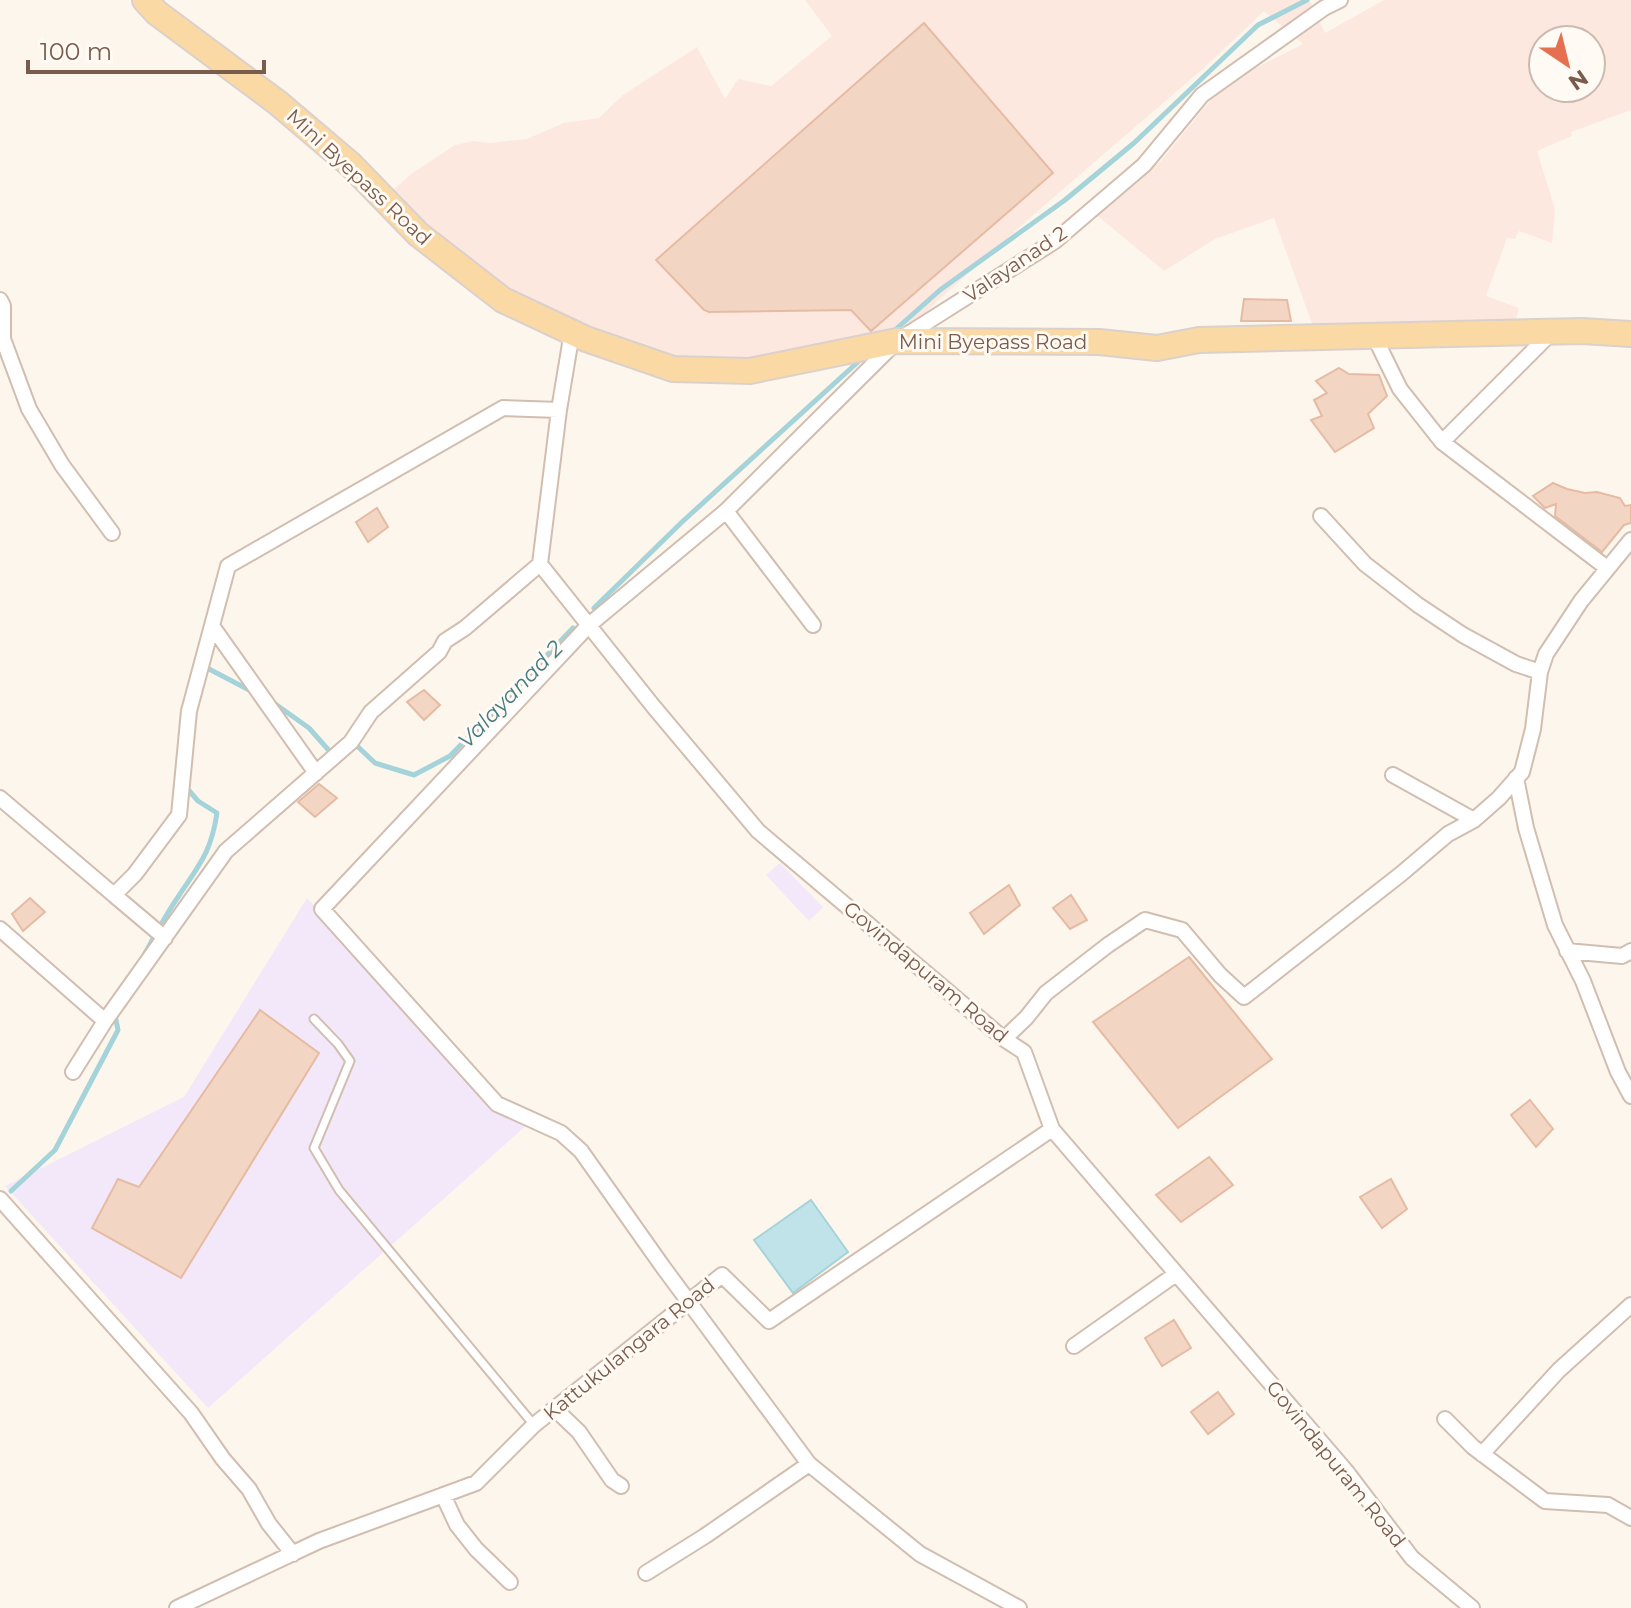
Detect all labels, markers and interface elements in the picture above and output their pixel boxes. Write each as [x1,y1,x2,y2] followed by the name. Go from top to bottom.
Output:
[28,24,264,74] scale bar
[1527,24,1607,104] north arrow
[40,37,112,66] text: 100 m
[1563,64,1593,96] text: N
[282,104,436,250] street label: Mini Byepass Road
[959,221,1071,307] street label: Valayanad 2
[899,330,1087,354] street label: Mini Byepass Road
[452,635,569,754] water label: Valayanad 2
[839,896,1013,1048] street label: Govindapuram Road
[539,1273,719,1425] street label: Kattukulangara Road
[1261,1376,1411,1552] street label: Govindapuram Road

